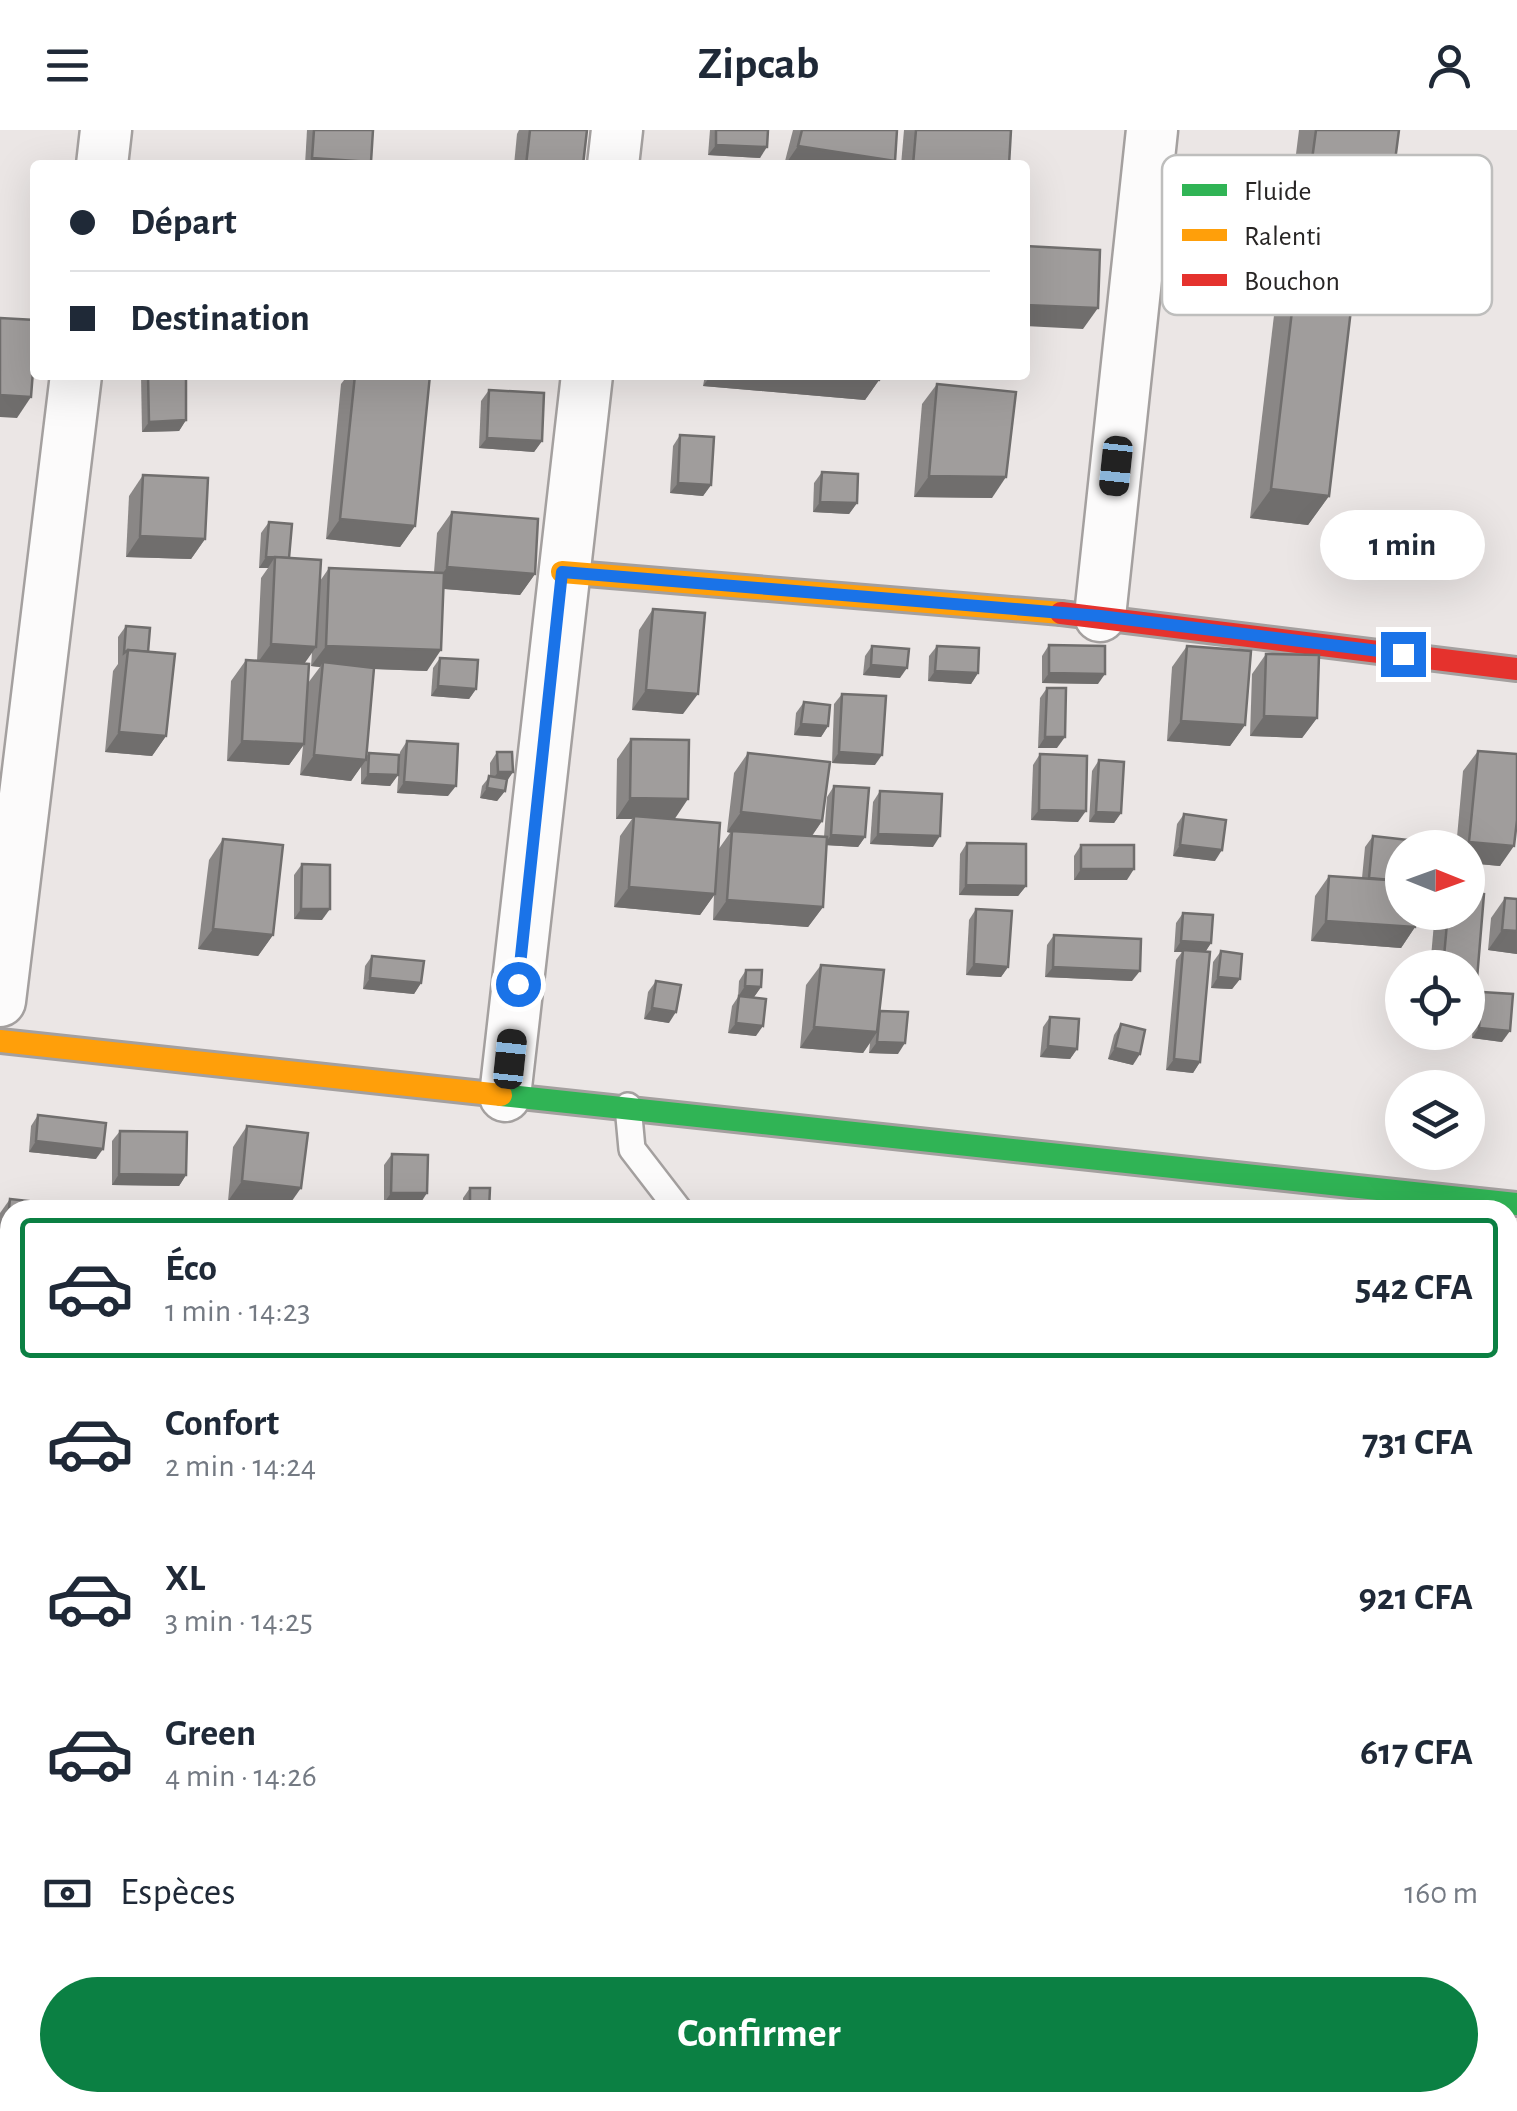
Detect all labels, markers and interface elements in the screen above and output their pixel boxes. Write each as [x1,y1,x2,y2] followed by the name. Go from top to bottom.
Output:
[40,38,95,93] icon: menu
[1422,38,1477,93] icon: person
[698,42,819,87] text: Zipcab
[1162,155,1492,315] legend
[1244,178,1312,206] text: Fluide
[130,204,237,242] text: Départ
[1244,223,1322,251] text: Ralenti
[1244,268,1340,296] text: Bouchon
[130,300,310,338] text: Destination
[1098,435,1134,497] car
[1320,509,1486,579] callout: 1 min
[1369,529,1436,561] text: 1 min
[1381,632,1426,677] route end
[1385,830,1485,930] north arrow
[1385,830,1485,1170] map controls
[1385,950,1485,1050] button: locate
[496,962,541,1007] route start
[492,1028,528,1090] car
[1385,1070,1485,1170] button: layers
[45,1243,135,1333] icon: car
[165,1250,217,1288] text: Éco
[1355,1269,1473,1307] text: 542 CFA
[165,1295,311,1327] text: 1 min · 14:23
[45,1398,135,1488] icon: car
[165,1405,279,1443] text: Confort
[1362,1424,1473,1462] text: 731 CFA
[165,1450,316,1482] text: 2 min · 14:24
[45,1553,135,1643] icon: car
[165,1560,205,1598] text: XL
[1359,1579,1473,1617] text: 921 CFA
[165,1605,313,1637] text: 3 min · 14:25
[45,1708,135,1798] icon: car
[165,1715,256,1753] text: Green
[1360,1734,1473,1772] text: 617 CFA
[165,1760,317,1792] text: 4 min · 14:26
[40,1866,95,1921] icon: cash
[120,1874,235,1912] text: Espèces
[1404,1877,1478,1909] text: 160 m
[40,1977,1478,2092] button: Confirmer

